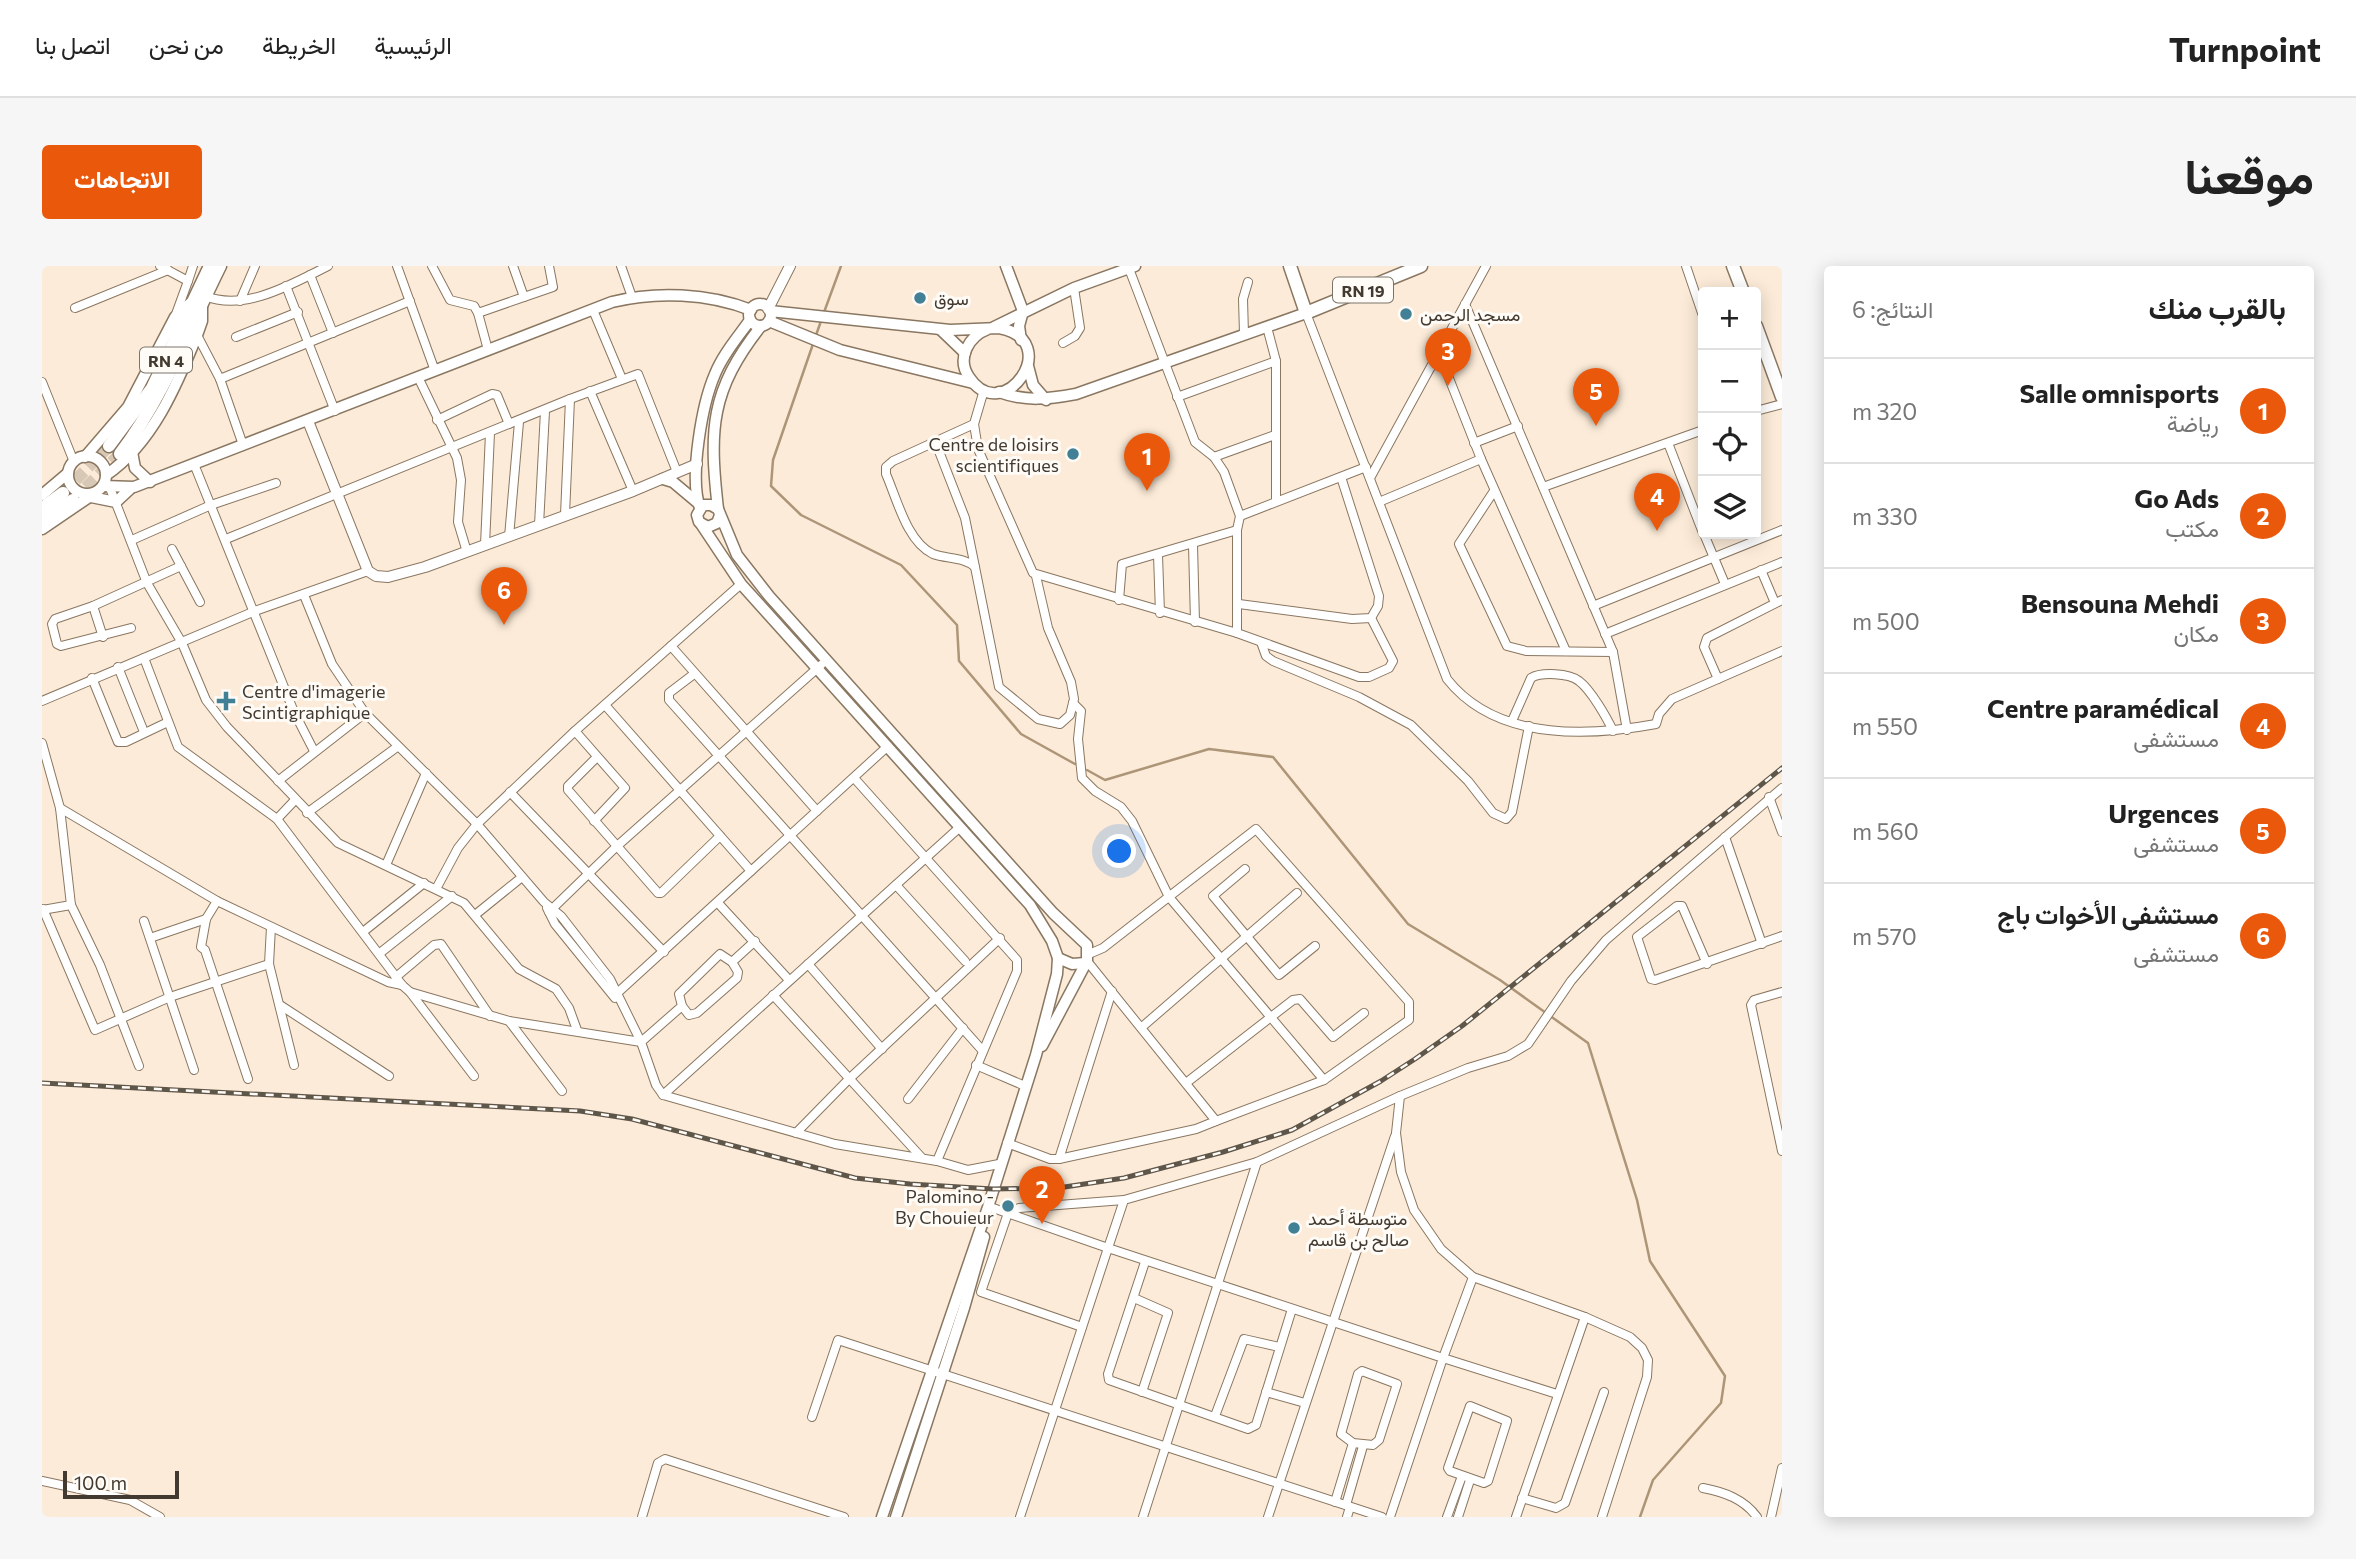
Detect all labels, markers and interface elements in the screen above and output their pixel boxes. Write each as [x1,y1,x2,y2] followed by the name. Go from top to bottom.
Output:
[2169,28,2321,69] text: Turnpoint
[35,30,111,59] text: اتصل بنا
[149,30,224,59] text: من نحن
[262,30,336,59] text: الخريطة
[374,30,452,59] text: الرئيسية
[2184,144,2314,204] text: موقعنا
[42,145,202,219] button: الاتجاهات
[1333,278,1393,302] road number: RN 19
[934,287,969,310] place label: سوق
[1698,287,1761,539] map controls
[1698,287,1761,350] button: +
[2149,288,2286,325] text: بالقرب منك
[912,290,928,306] marker: سوق
[1852,295,1933,323] text: النتائج: 6
[1420,303,1520,326] place label: مسجد الرحمن
[1398,306,1414,322] marker: مسجد الرحمن
[1425,328,1471,386] pin: 3
[140,348,192,372] road number: RN 4
[1698,350,1761,413] button: −
[1573,368,1619,426] pin: 5
[2019,377,2219,408] text: Salle omnisports
[1852,397,1917,425] text: 320 m
[2258,397,2268,425] text: 1
[2167,409,2219,437] text: رياضة
[1698,413,1761,476] button: locate
[928,433,1059,476] place label: Centre de loisirs scientifiques
[1124,433,1170,491] pin: 1
[1065,446,1081,462] marker: Centre de loisirs scientifiques
[1634,473,1680,531] pin: 4
[1698,476,1761,539] button: layers
[2134,482,2219,513] text: Go Ads
[1852,502,1918,530] text: 330 m
[2256,502,2270,530] text: 2
[2165,514,2219,542] text: مكتب
[481,567,527,625] pin: 6
[2021,587,2219,618] text: Bensouna Mehdi
[1852,607,1920,635] text: 500 m
[2256,607,2270,635] text: 3
[2173,619,2219,647] text: مكان
[242,680,386,723] place label: Centre d'imagerie Scintigraphique
[216,691,236,711] marker: Centre d'imagerie Scintigraphique
[1987,692,2219,723] text: Centre paramédical
[1852,712,1918,740] text: 550 m
[2256,712,2270,740] text: 4
[2133,724,2219,752] text: مستشفى
[2108,797,2219,828] text: Urgences
[1852,817,1919,845] text: 560 m
[2256,817,2270,845] text: 5
[2133,829,2219,857] text: مستشفى
[1102,834,1136,868] your location
[1997,898,2219,929] text: مستشفى الأخوات باج
[1852,922,1917,950] text: 570 m
[2256,922,2270,950] text: 6
[2133,939,2219,967] text: مستشفى
[1019,1166,1065,1224] pin: 2
[895,1185,994,1228] place label: Palomino - By Chouieur
[1000,1198,1016,1214] marker: Palomino - By Chouieur
[1308,1207,1409,1252] place label: متوسطة أحمد صالح بن قاسم
[1286,1220,1302,1236] marker: متوسطة أحمد صالح بن قاسم
[63,1468,178,1500] scale bar
[74,1471,127,1494] text: 100 m

